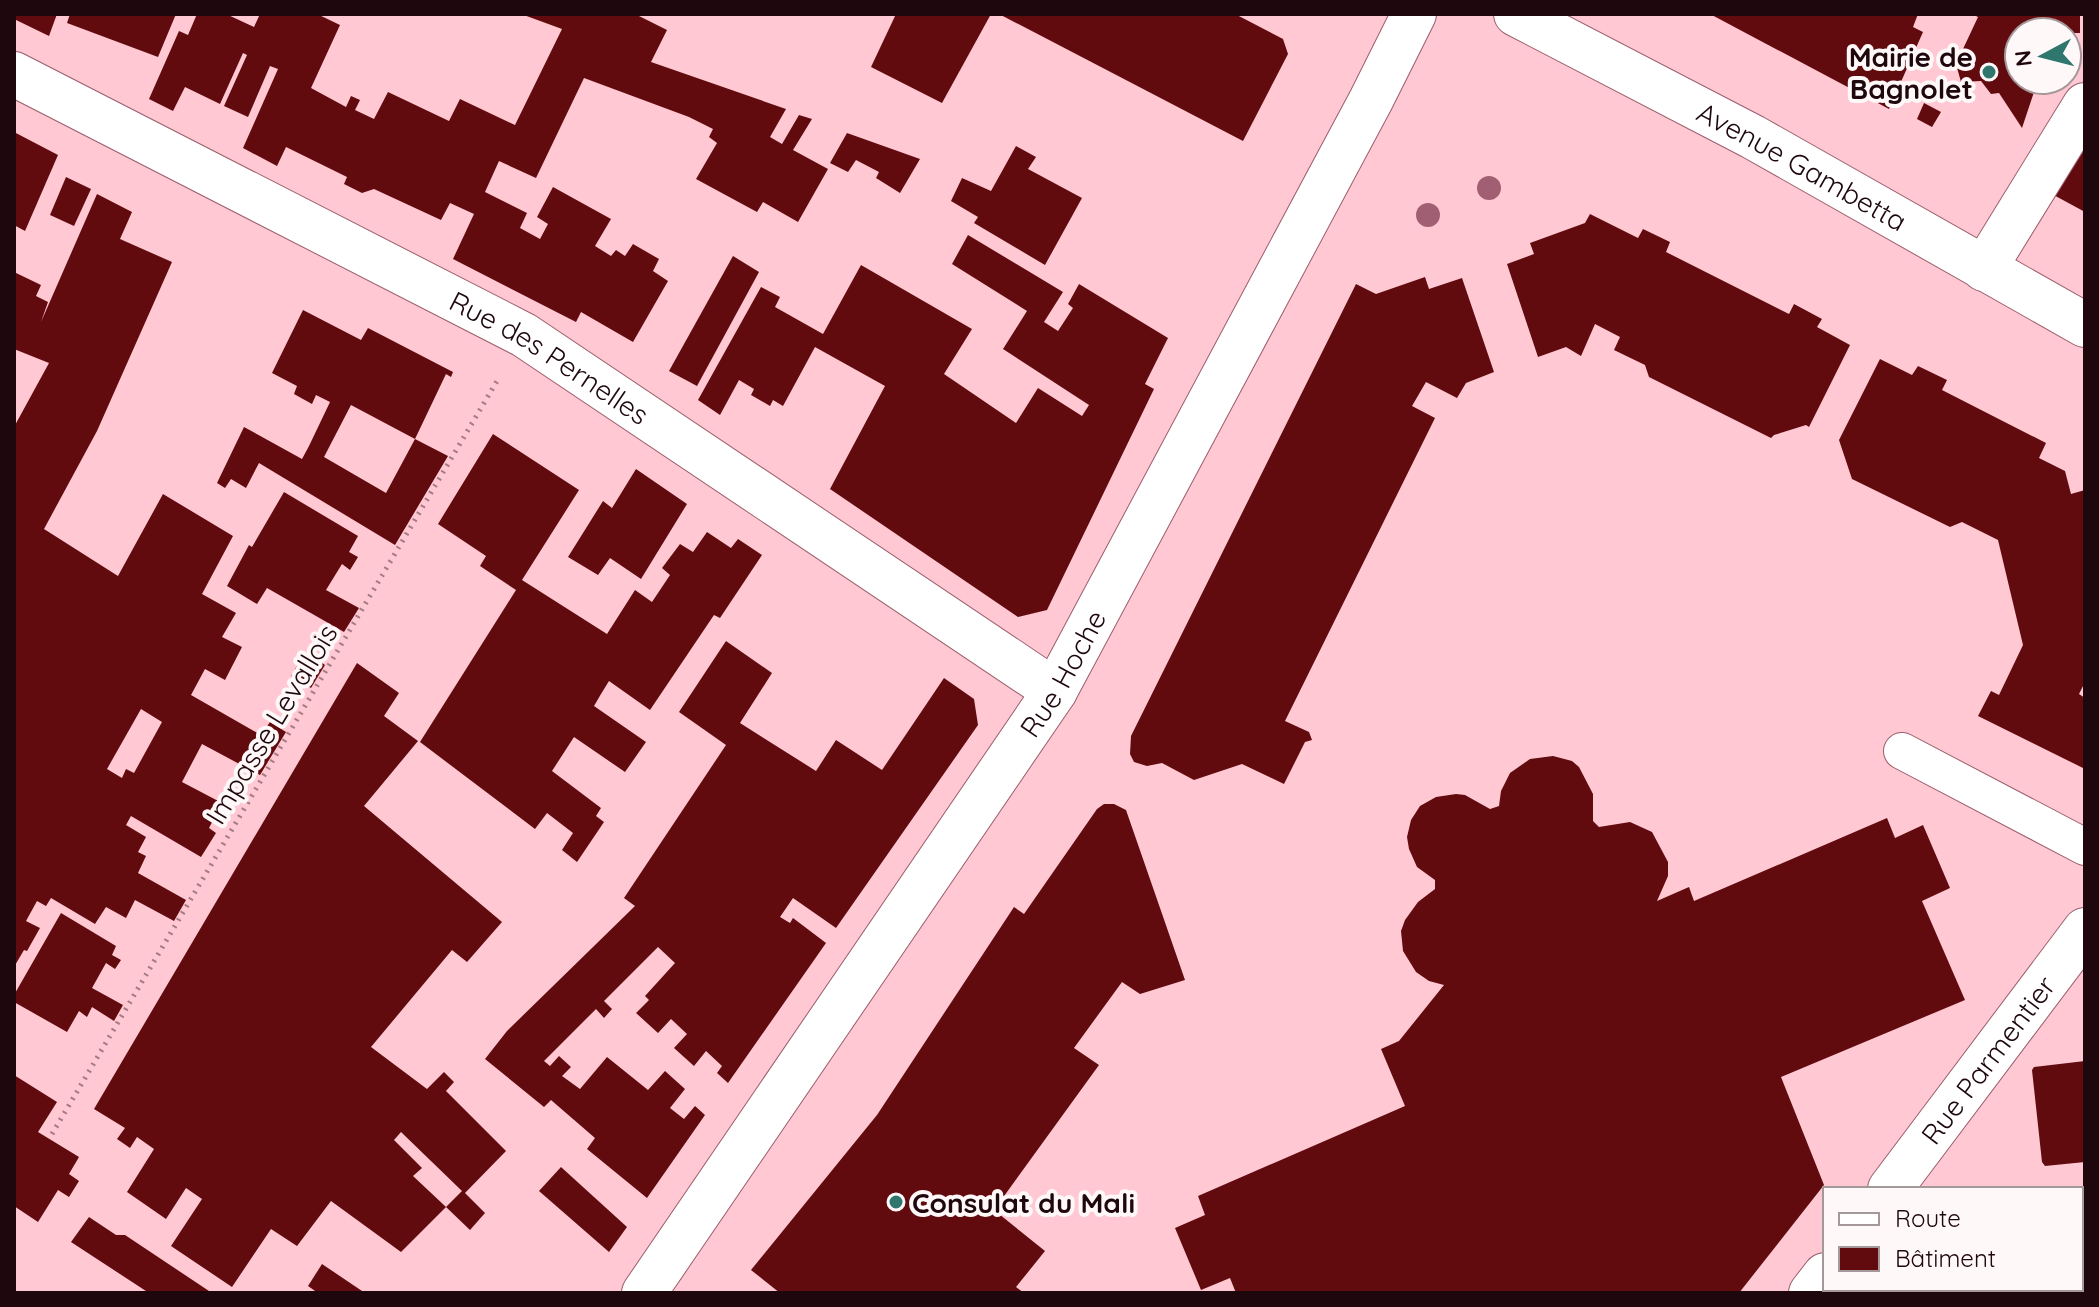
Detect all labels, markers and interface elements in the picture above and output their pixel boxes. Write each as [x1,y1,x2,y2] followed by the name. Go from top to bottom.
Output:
[2003,16,2083,96] north arrow
[1849,39,1973,106] place label: Mairie de Bagnolet
[2008,49,2038,68] text: N
[1980,63,1998,81] marker: Mairie de Bagnolet
[1691,94,1913,238] street label: Avenue Gambetta
[444,283,656,431] street label: Rue des Pernelles
[1011,604,1113,743] street label: Rue Hoche
[198,618,344,830] street label: Impasse Levallois
[1913,968,2062,1151] street label: Rue Parmentier
[912,1185,1135,1220] place label: Consulat du Mali
[1823,1187,2083,1291] legend
[887,1193,905,1211] marker: Consulat du Mali
[1895,1203,1961,1233] text: Route
[1895,1243,1996,1273] text: Bâtiment

